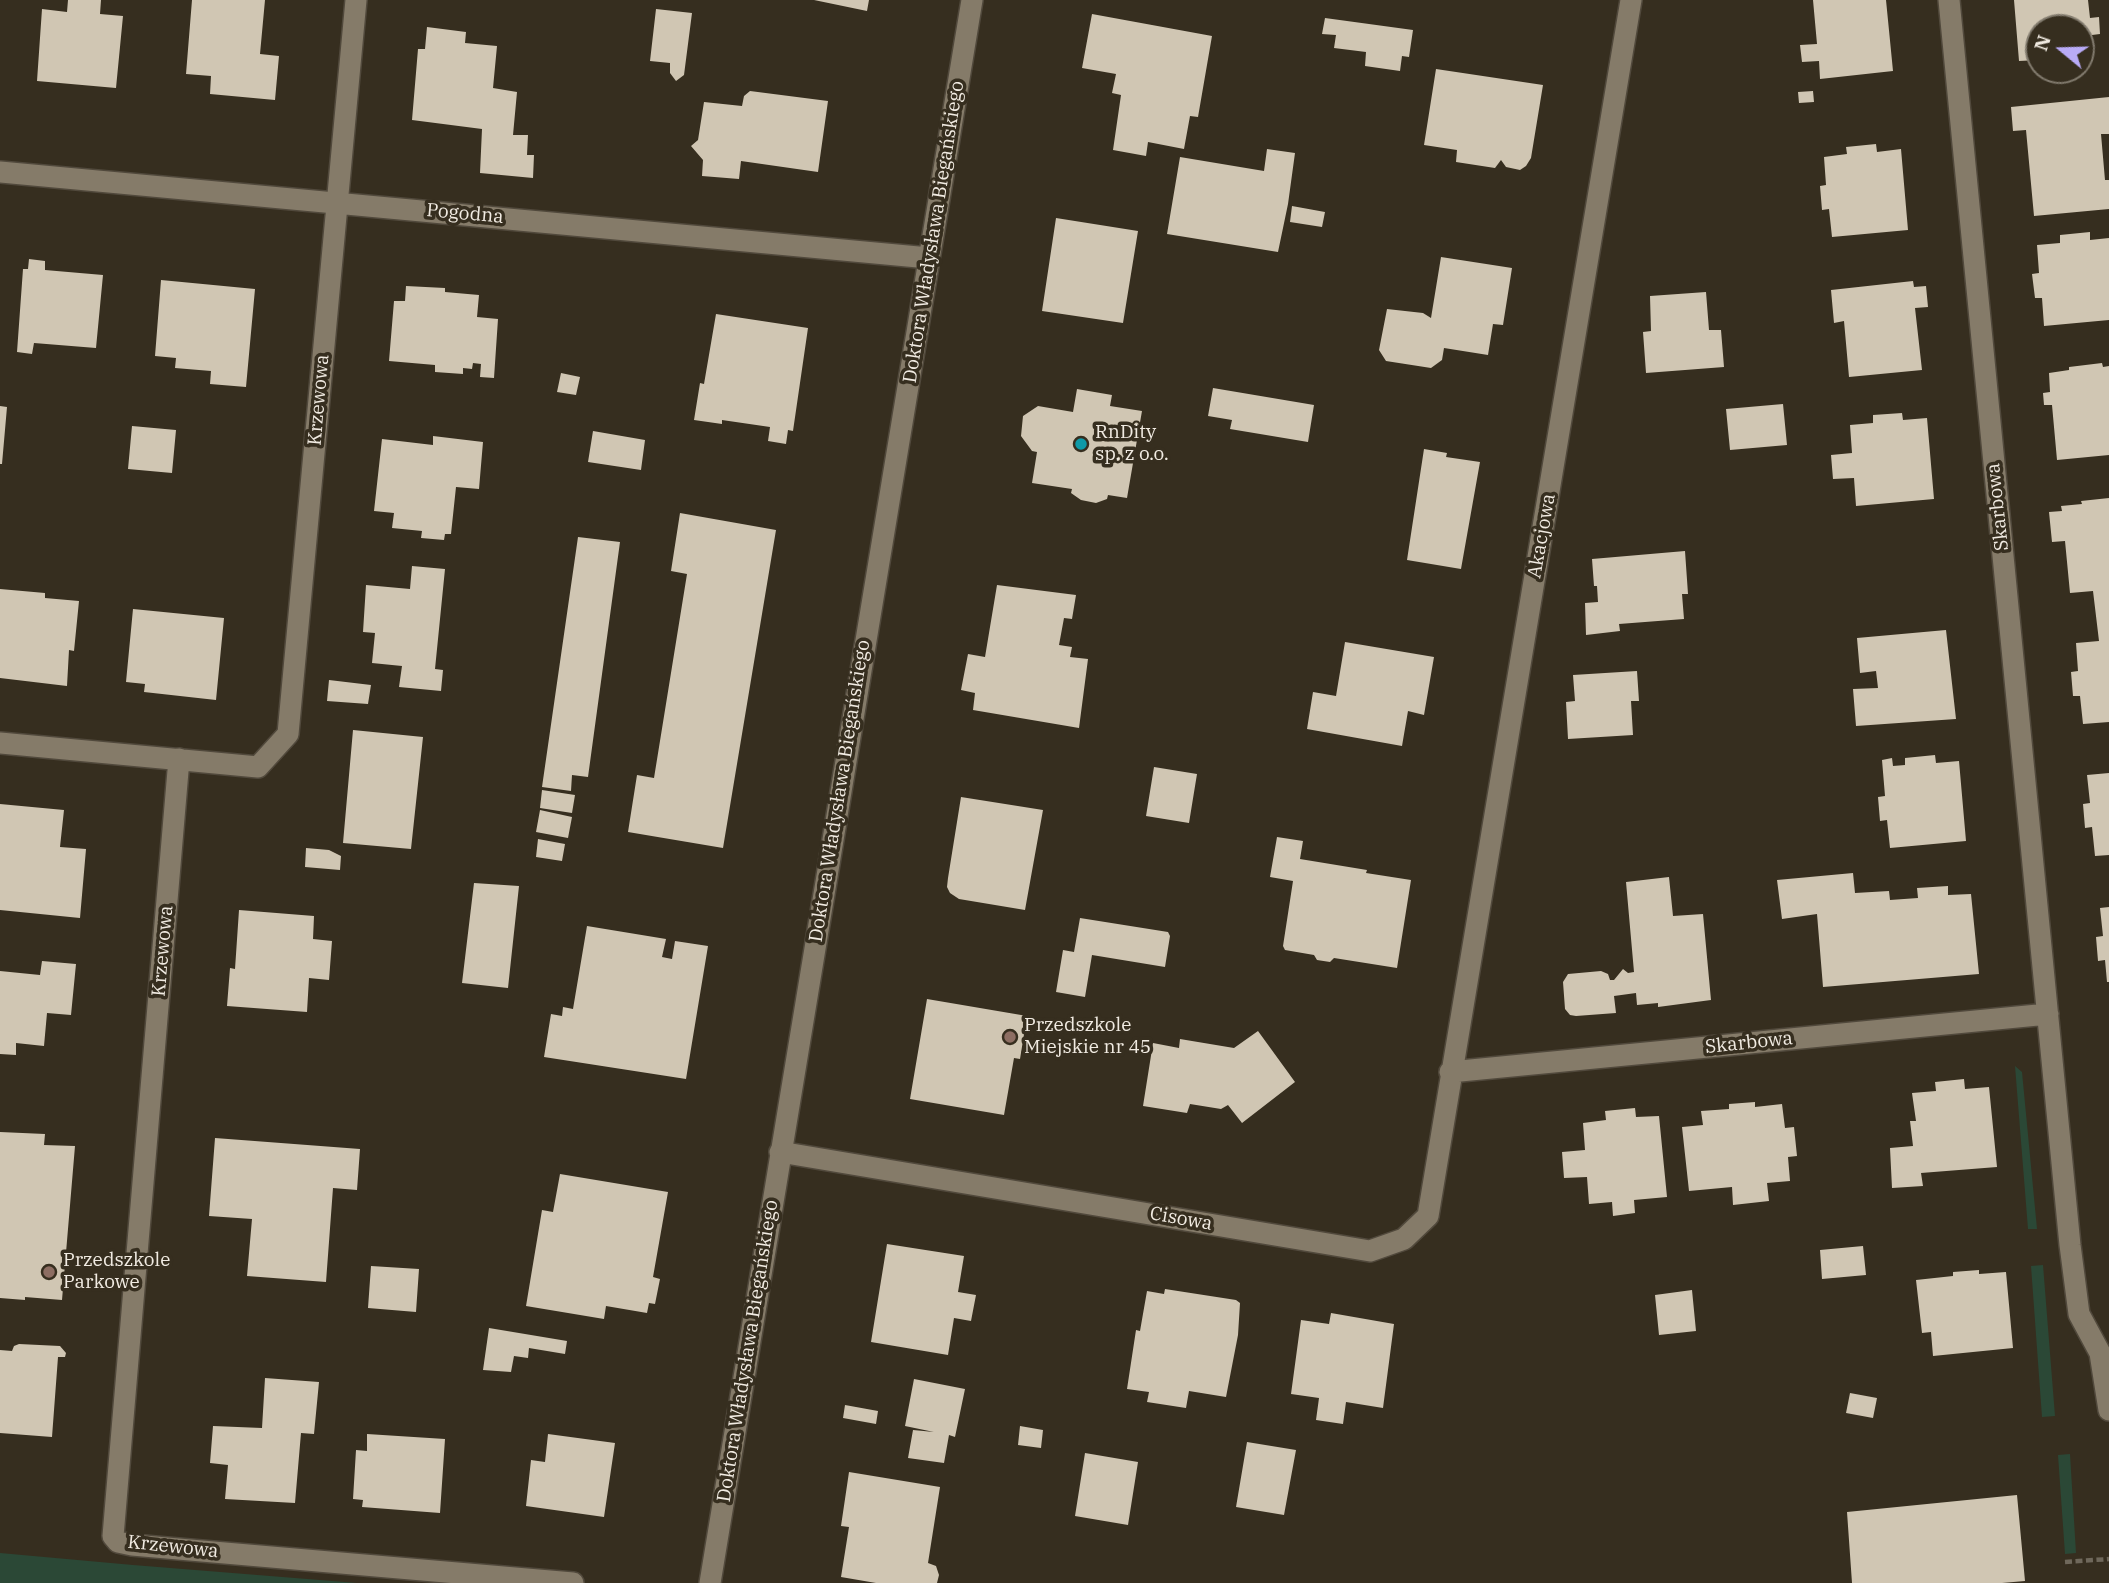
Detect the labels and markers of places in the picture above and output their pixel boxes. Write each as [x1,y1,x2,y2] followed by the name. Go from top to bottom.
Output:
[1095,422,1169,466] place label: RnDity sp. z o.o.
[1073,436,1089,452] marker: RnDity sp. z o.o.
[1024,1015,1151,1059] place label: Przedszkole Miejskie nr 45
[1002,1029,1018,1045] marker: Przedszkole Miejskie nr 45
[63,1250,170,1294] place label: Przedszkole Parkowe
[41,1264,57,1280] marker: Przedszkole Parkowe

